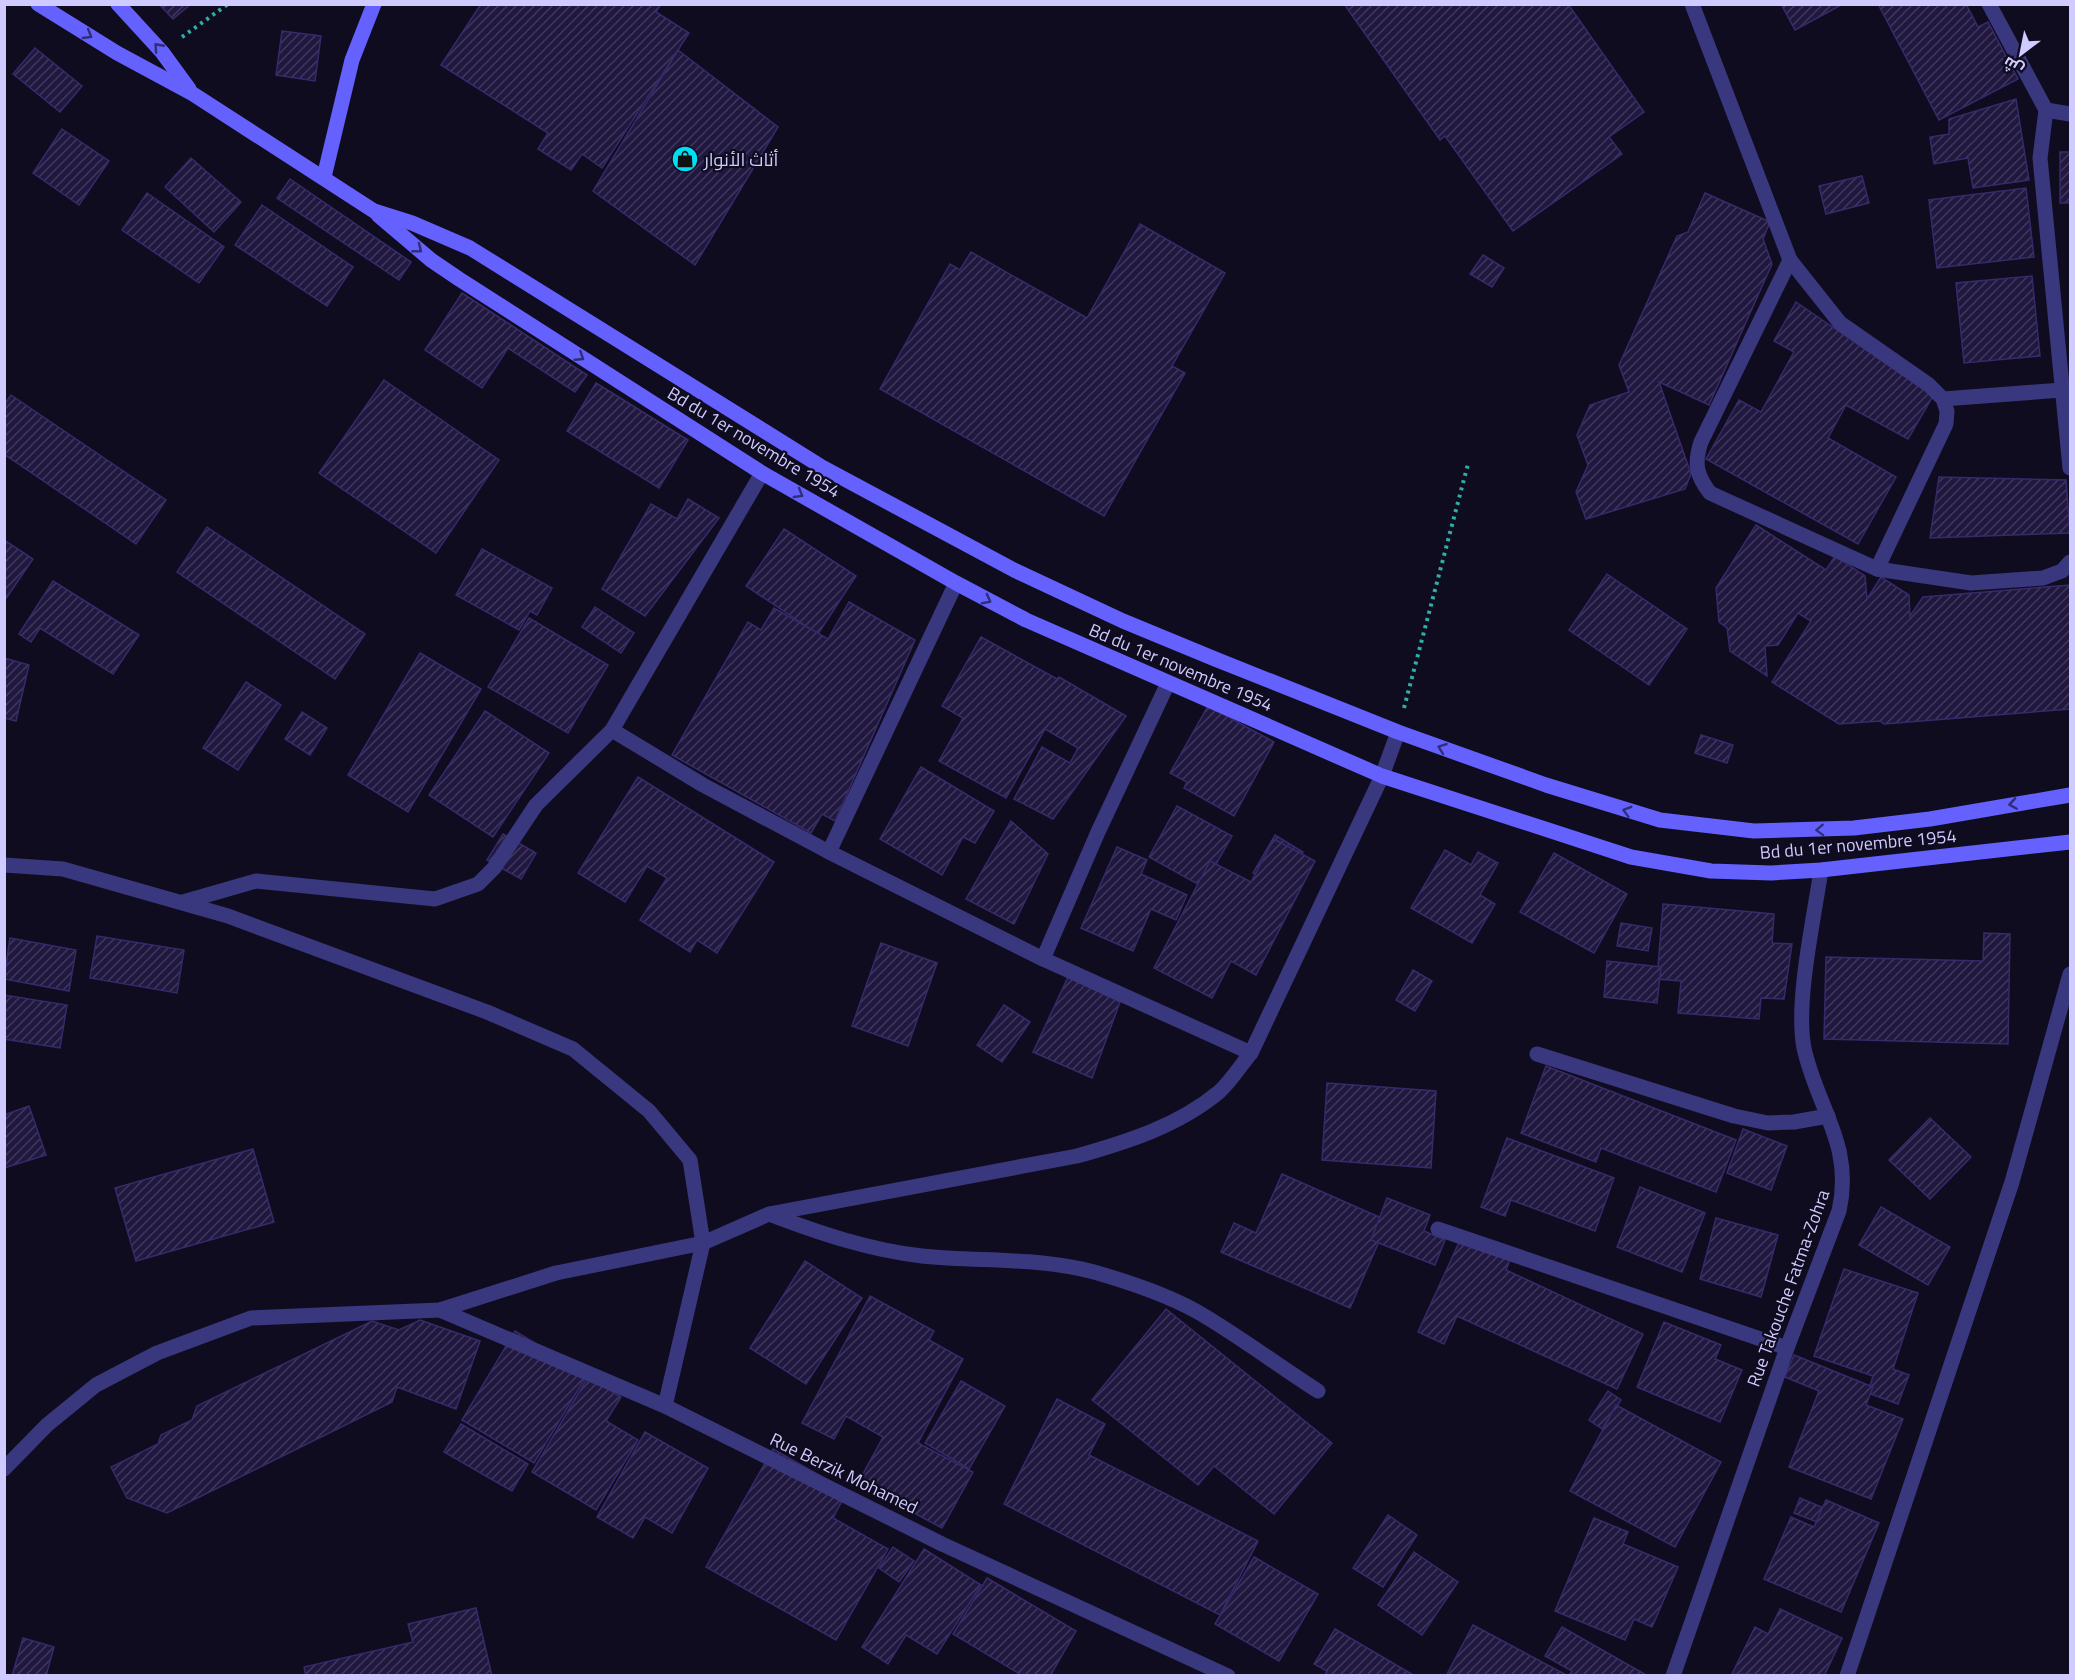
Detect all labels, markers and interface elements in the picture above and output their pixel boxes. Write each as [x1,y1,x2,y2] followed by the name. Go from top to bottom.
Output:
[1991,24,2051,84] north arrow
[82,28,92,40] one-way arrow
[154,44,165,54] one-way arrow
[1998,51,2028,82] text: ش
[670,144,700,174] shop icon: أثاث الأنوار
[703,146,779,173] place label: أثاث الأنوار
[411,242,422,253] one-way arrow
[574,349,584,361] one-way arrow
[662,380,846,504] street label: Bd du 1er novembre 1954
[793,487,803,498] one-way arrow
[981,593,991,604] one-way arrow
[1085,616,1277,718] street label: Bd du 1er novembre 1954
[1437,742,1448,755] one-way arrow
[2008,798,2017,810] one-way arrow
[1622,805,1632,818] one-way arrow
[1758,822,1958,866] street label: Bd du 1er novembre 1954
[1815,823,1824,836] one-way arrow
[1740,1186,1836,1390] street label: Rue Takouche Fatma-Zohra
[765,1425,923,1521] street label: Rue Berzik Mohamed

